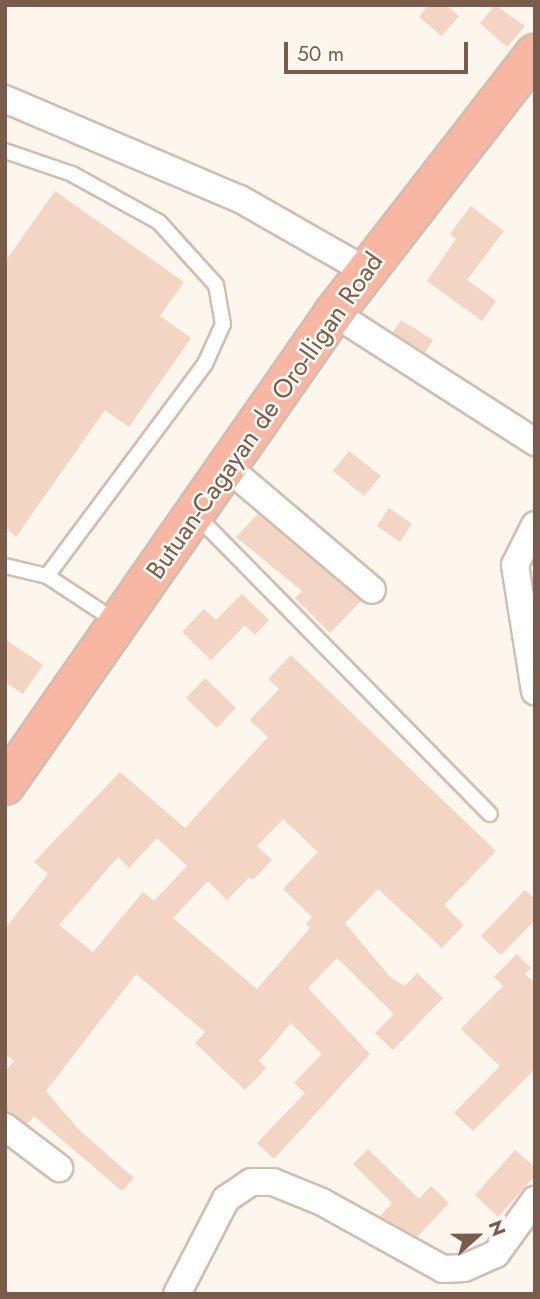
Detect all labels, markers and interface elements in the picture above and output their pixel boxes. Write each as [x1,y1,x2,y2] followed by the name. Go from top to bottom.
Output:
[288,28,472,72] scale bar
[297,39,344,69] text: 50 m
[140,247,390,585] street label: Butuan-Cagayan de Oro-Iligan Road
[442,1201,512,1271] north arrow
[482,1216,512,1240] text: N

